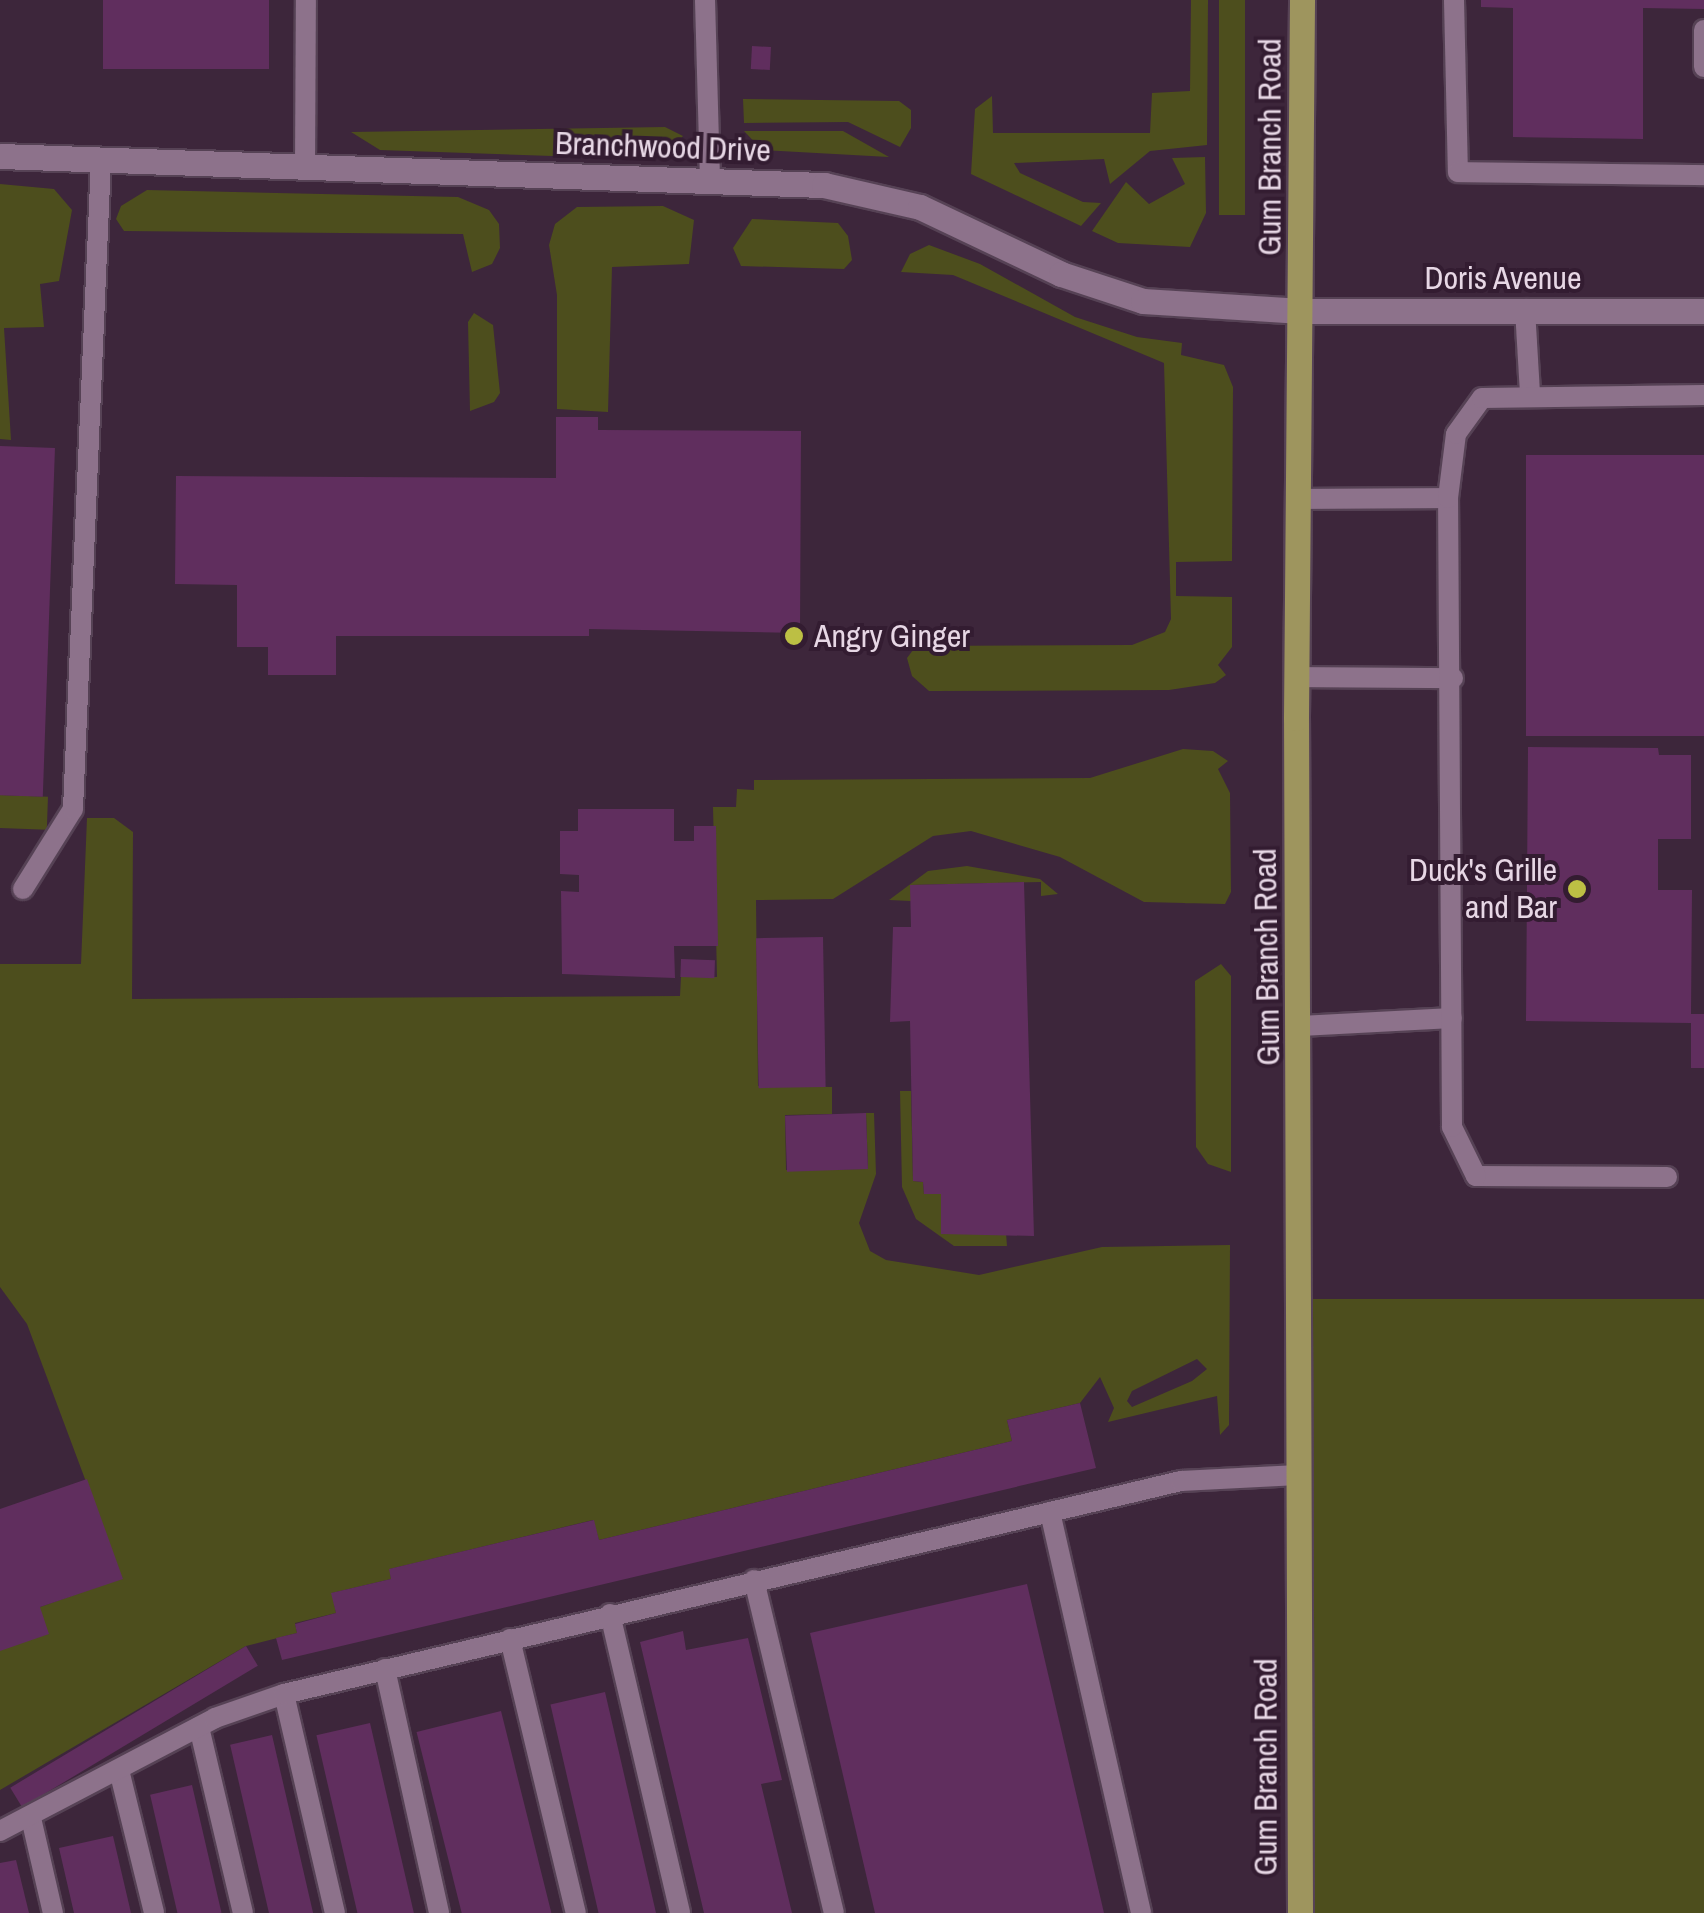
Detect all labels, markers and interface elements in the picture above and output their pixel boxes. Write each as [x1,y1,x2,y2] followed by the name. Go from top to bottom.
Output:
[1251,38,1289,256] street label: Gum Branch Road
[554,124,772,170] street label: Branchwood Drive
[1424,259,1582,297] street label: Doris Avenue
[814,617,970,655] place label: Angry Ginger
[783,625,805,647] marker: Angry Ginger
[1246,848,1288,1066] street label: Gum Branch Road
[1409,852,1557,927] place label: Duck's Grille and Bar
[1566,878,1588,900] marker: Duck's Grille and Bar
[1247,1658,1285,1876] street label: Gum Branch Road

